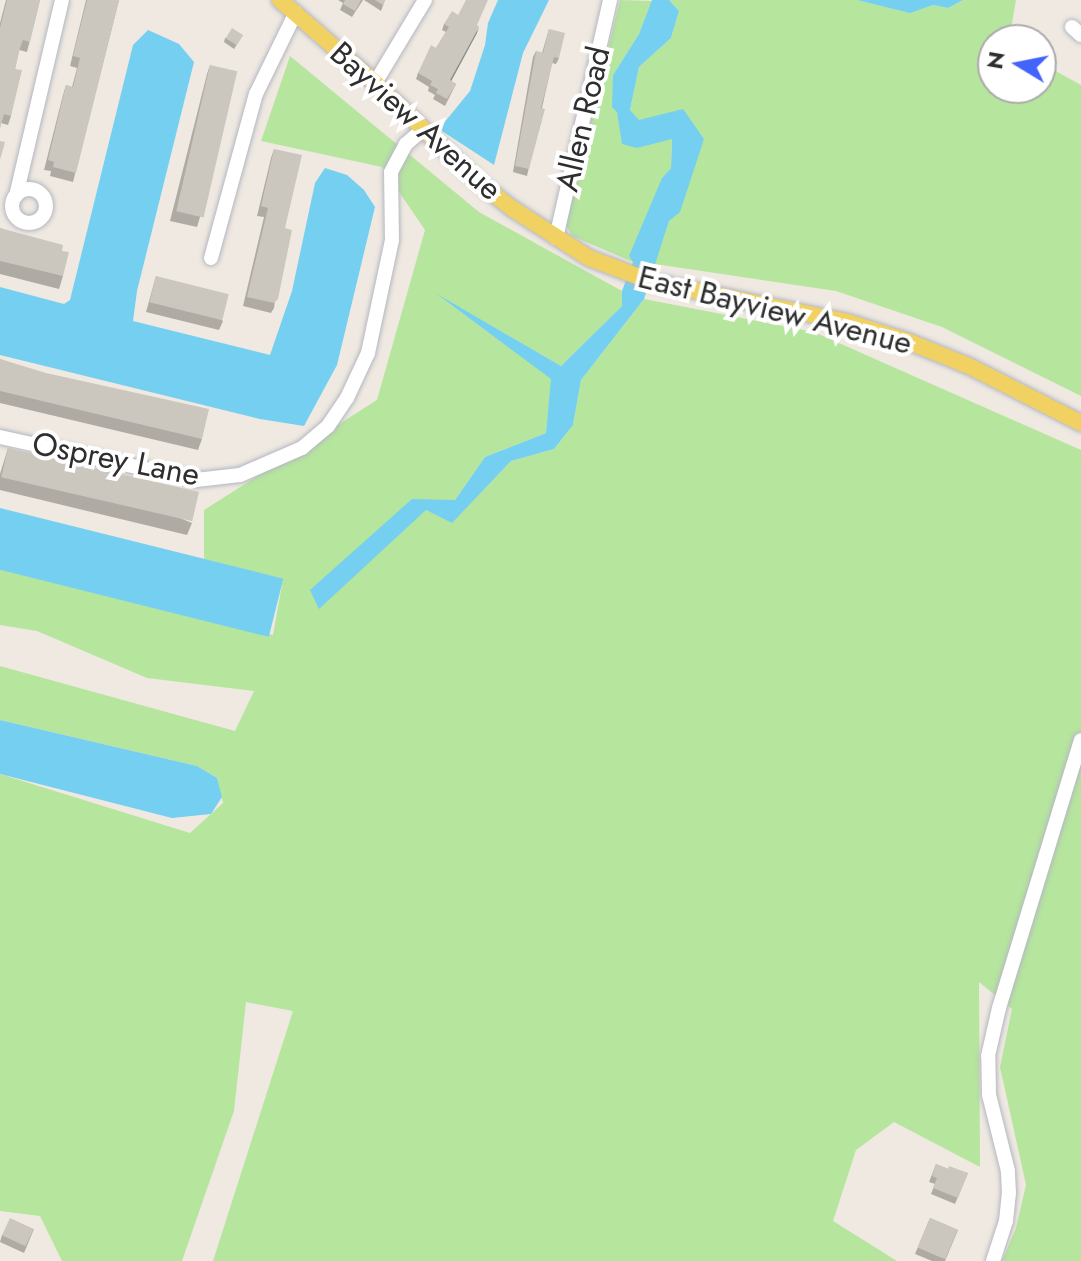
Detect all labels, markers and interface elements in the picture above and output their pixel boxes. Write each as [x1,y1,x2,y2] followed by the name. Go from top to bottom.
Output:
[977,24,1057,104] north arrow
[322,34,510,208] street label: Bayview Avenue
[548,43,618,195] street label: Allen Road
[978,49,1013,72] text: N
[634,257,916,363] street label: East Bayview Avenue
[29,424,203,494] street label: Osprey Lane

